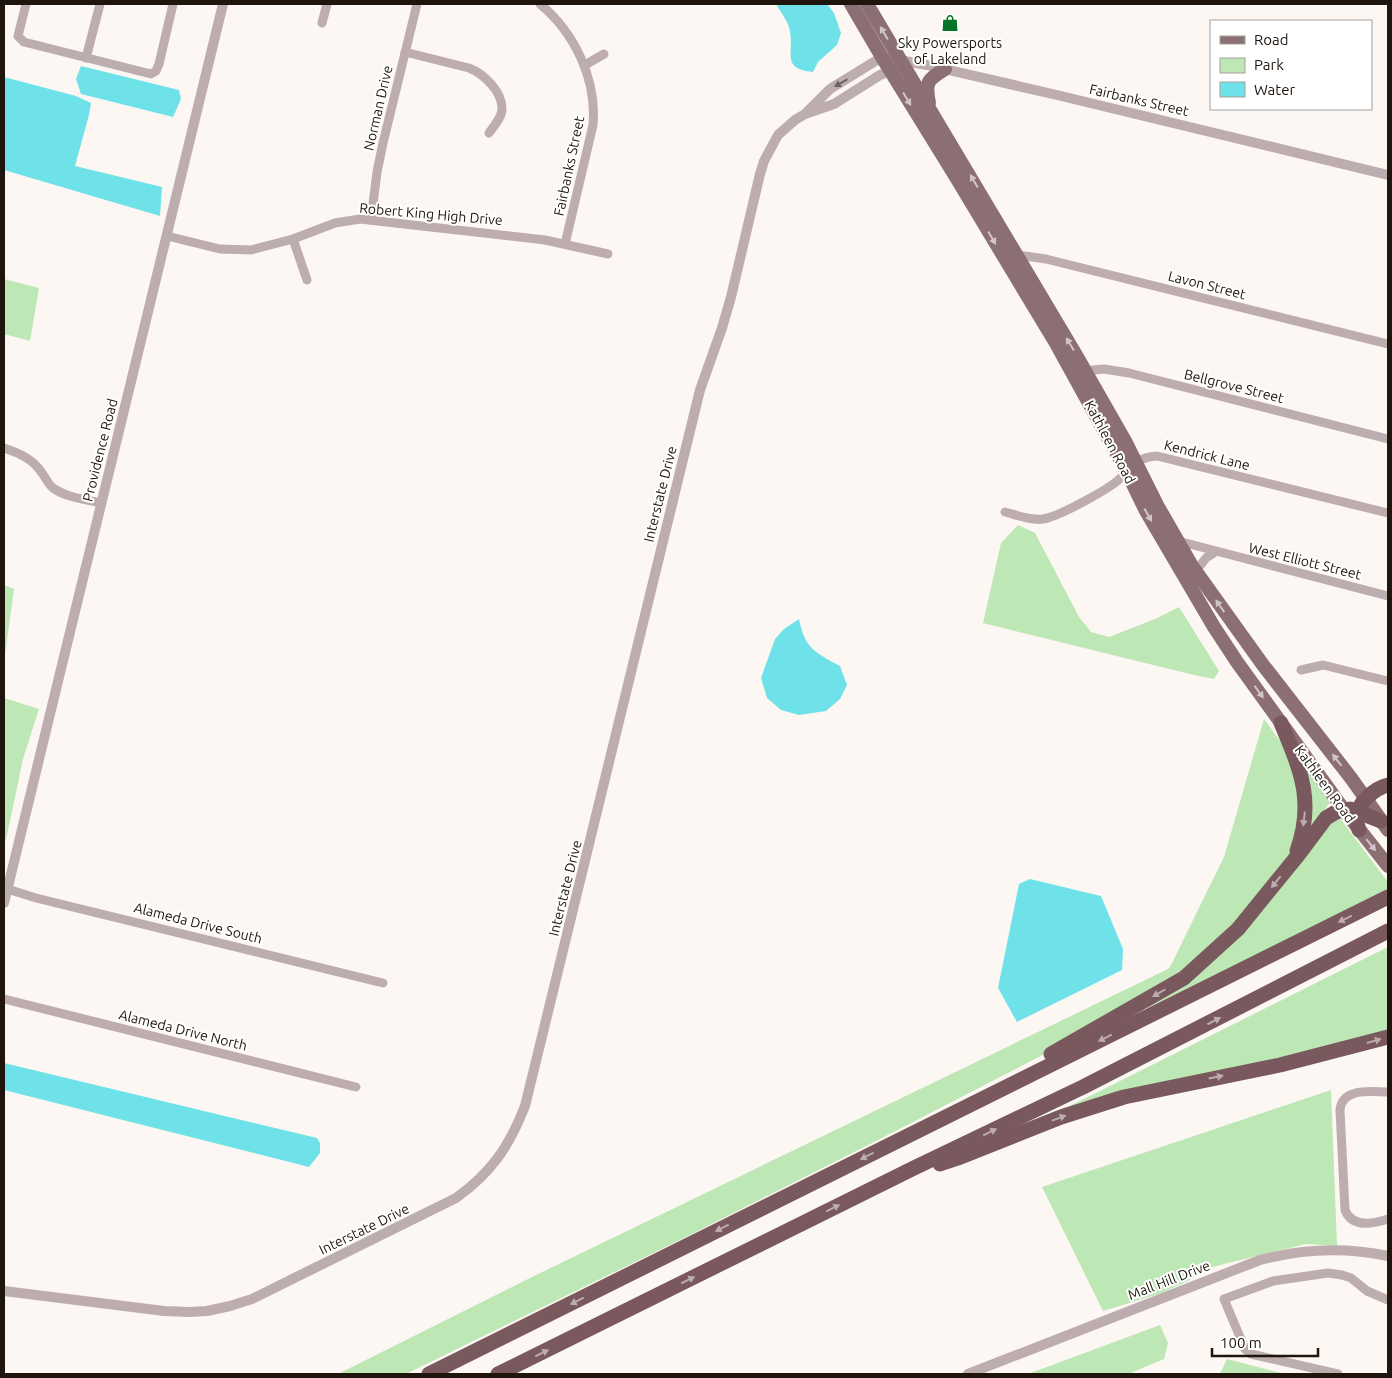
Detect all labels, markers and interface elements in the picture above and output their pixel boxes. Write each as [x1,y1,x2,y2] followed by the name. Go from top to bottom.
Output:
[940,13,960,33] shop icon: Sky Powersports of Lakeland
[1210,20,1372,110] legend
[879,26,888,39] one-way arrow
[1254,31,1289,48] text: Road
[898,35,1002,67] place label: Sky Powersports of Lakeland
[1254,56,1284,73] text: Park
[360,64,396,152] street label: Norman Drive
[834,78,847,87] one-way arrow
[1088,81,1191,119] street label: Fairbanks Street
[1254,81,1295,98] text: Water
[903,92,912,105] one-way arrow
[551,114,587,217] street label: Fairbanks Street
[969,174,978,187] one-way arrow
[359,200,503,228] street label: Robert King High Drive
[987,231,996,244] one-way arrow
[1166,268,1248,303] street label: Lavon Street
[1065,337,1074,350] one-way arrow
[1182,366,1286,406] street label: Bellgrove Street
[79,397,121,503] street label: Providence Road
[1081,398,1139,486] street label: Kathleen Road
[1162,437,1252,473] street label: Kendrick Lane
[640,444,680,544] street label: Interstate Drive
[1144,509,1153,522] one-way arrow
[1247,539,1363,583] street label: West Elliott Street
[1215,599,1225,612] one-way arrow
[1254,686,1264,699] one-way arrow
[1292,742,1358,826] street label: Kathleen Road
[1332,753,1342,767] one-way arrow
[1300,812,1308,828] one-way arrow
[545,838,585,938] street label: Interstate Drive
[1366,839,1377,852] one-way arrow
[1271,876,1282,889] one-way arrow
[132,899,264,947] street label: Alameda Drive South
[1337,915,1352,923] one-way arrow
[1152,988,1165,997] one-way arrow
[117,1006,249,1054] street label: Alameda Drive North
[1206,1017,1221,1025] one-way arrow
[1098,1034,1112,1042] one-way arrow
[1367,1036,1382,1044] one-way arrow
[1208,1073,1224,1081] one-way arrow
[1052,1114,1067,1122] one-way arrow
[983,1128,997,1136] one-way arrow
[860,1151,875,1160] one-way arrow
[316,1200,412,1258] street label: Interstate Drive
[826,1204,840,1212] one-way arrow
[715,1224,729,1232] one-way arrow
[1126,1257,1212,1303] street label: Mall Hill Drive
[680,1276,695,1285] one-way arrow
[570,1297,584,1305] one-way arrow
[1212,1326,1318,1358] scale bar
[1220,1334,1262,1351] text: 100 m
[535,1348,549,1356] one-way arrow

